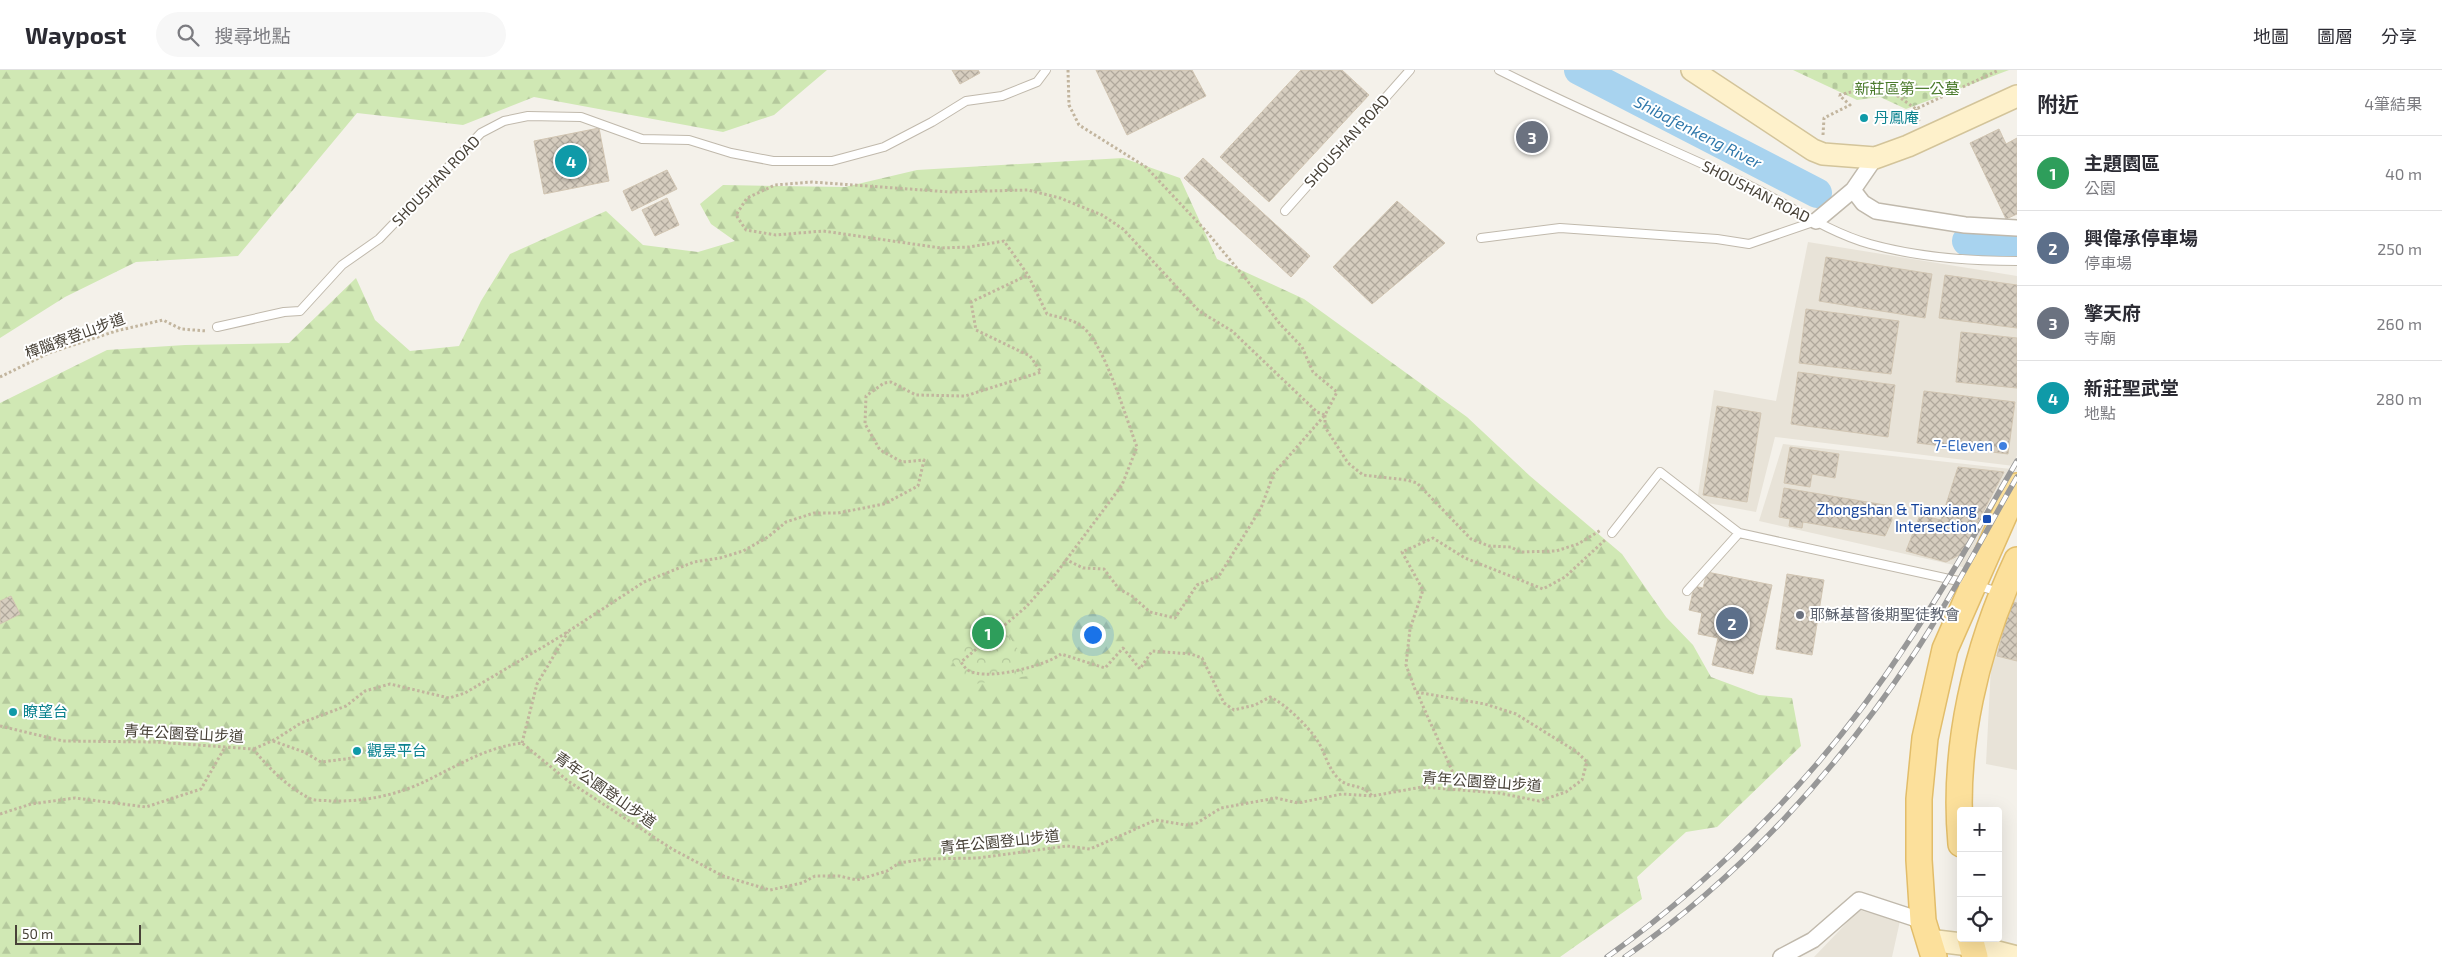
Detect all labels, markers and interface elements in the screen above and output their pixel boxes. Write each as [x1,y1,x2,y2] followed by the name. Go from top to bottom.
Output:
[156,12,506,57] search box
[25,20,126,49] text: Waypost
[174,21,202,49] icon: search
[214,24,290,47] text: 搜尋地點
[2253,25,2289,47] text: 地圖
[2317,25,2353,47] text: 圖層
[2381,25,2417,47] text: 分享
[1854,79,1960,97] park label: 新莊區第一公墓
[1300,90,1393,190] street label: SHOUSHAN ROAD
[1631,91,1766,172] water label: Shibafenkeng River
[2037,91,2079,116] text: 附近
[2364,94,2422,113] text: 4筆結果
[1874,108,1919,126] place label: 丹鳳庵
[1858,112,1870,124] marker: 丹鳳庵
[1516,118,1548,156] pin: 3
[388,131,483,229] street label: SHOUSHAN ROAD
[555,142,587,180] pin: 4
[2084,151,2160,174] text: 主題園區
[1700,156,1813,226] street label: SHOUSHAN ROAD
[2050,164,2056,183] text: 1
[2385,164,2422,183] text: 40 m
[2084,178,2116,197] text: 公園
[2084,226,2198,249] text: 興偉承停車場
[2048,239,2058,258] text: 2
[2377,239,2422,258] text: 250 m
[2084,253,2132,272] text: 停車場
[2084,301,2141,324] text: 擎天府
[22,309,127,361] street label: 樟腦寮登山步道
[2048,314,2058,333] text: 3
[2377,314,2422,333] text: 260 m
[2084,328,2116,347] text: 寺廟
[2084,376,2179,399] text: 新莊聖武堂
[2048,389,2058,408] text: 4
[2376,389,2422,408] text: 280 m
[2084,403,2116,422] text: 地點
[1933,436,1993,454] place label: 7-Eleven
[1997,440,2009,452] marker: 7-Eleven
[1817,500,1978,535] place label: Zhongshan & Tianxiang Intersection
[1981,513,1993,525] marker: Zhongshan & Tianxiang Intersection
[1716,604,1748,642] pin: 2
[1810,605,1960,623] place label: 耶穌基督後期聖徒教會
[1794,609,1806,621] marker: 耶穌基督後期聖徒教會
[972,614,1004,652] pin: 1
[1080,622,1106,648] your location
[23,702,68,720] place label: 瞭望台
[7,706,19,718] marker: 瞭望台
[124,721,244,745] street label: 青年公園登山步道
[367,741,427,759] place label: 觀景平台
[351,745,363,757] marker: 觀景平台
[551,747,660,831] street label: 青年公園登山步道
[1422,768,1543,794] street label: 青年公園登山步道
[1957,807,2002,942] map controls
[1957,807,2002,852] button: +
[939,826,1061,856] street label: 青年公園登山步道
[1957,852,2002,897] button: −
[1957,897,2002,942] button: locate
[15,922,141,945] scale bar
[22,925,53,942] text: 50 m

